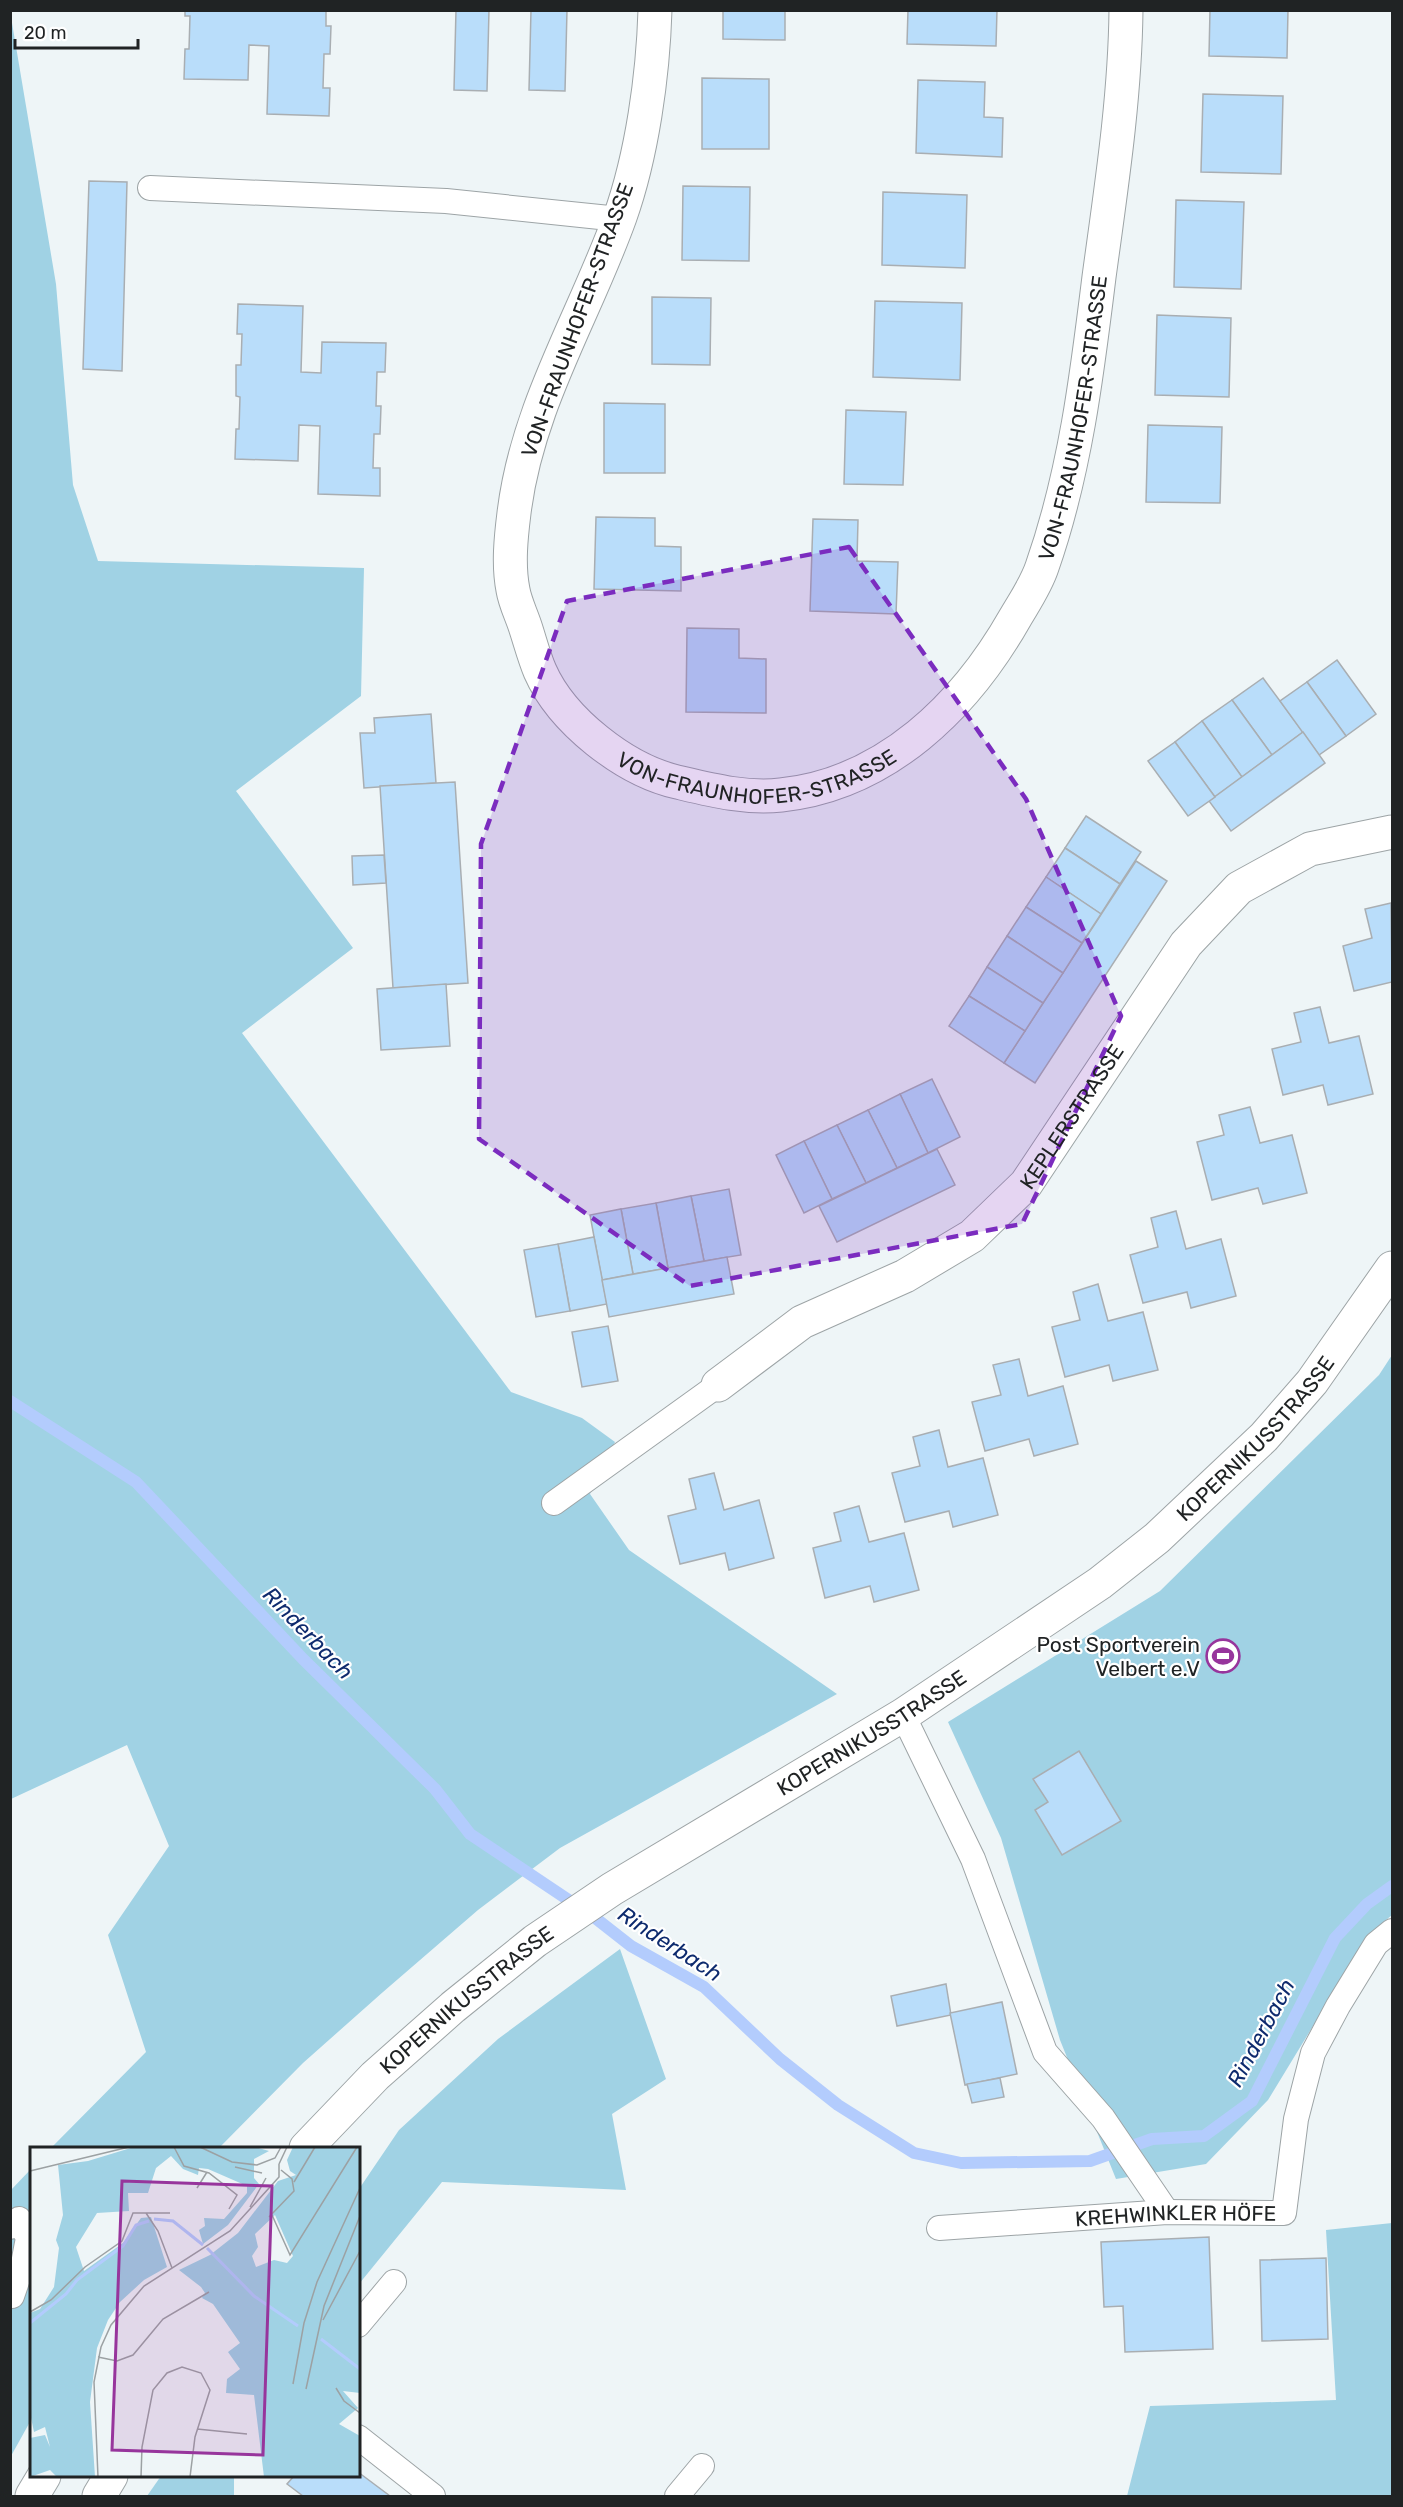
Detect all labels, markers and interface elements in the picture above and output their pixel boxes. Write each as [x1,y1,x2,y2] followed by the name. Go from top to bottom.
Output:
[15,12,138,50] scale bar
[24,22,66,44] text: 20 m
[516,179,638,461] street label: VON-FRAUNHOFER-STRASSE
[1033,274,1112,564] street label: VON-FRAUNHOFER-STRASSE
[611,734,901,764] street label: VON-FRAUNHOFER-STRASSE
[613,743,900,809] text: VON-FRAUNHOFER-STRASSE
[1014,1039,1128,1194] street label: KEPLERSTRASSE
[1171,1351,1339,1526] street label: KOPERNIKUSSTRASSE
[257,1581,359,1685] water label: Rinderbach
[1036,1632,1200,1681] place label: Post Sportverein Velbert e.V
[1205,1638,1241,1674] sports icon: Post Sportverein Velbert e.V
[772,1664,971,1800] street label: KOPERNIKUSSTRASSE
[613,1900,727,1988] water label: Rinderbach
[374,1920,558,2079] street label: KOPERNIKUSSTRASSE
[1221,1974,1301,2092] water label: Rinderbach
[30,2147,360,2477] inset map
[1074,2199,1276,2231] street label: KREHWINKLER HÖFE

